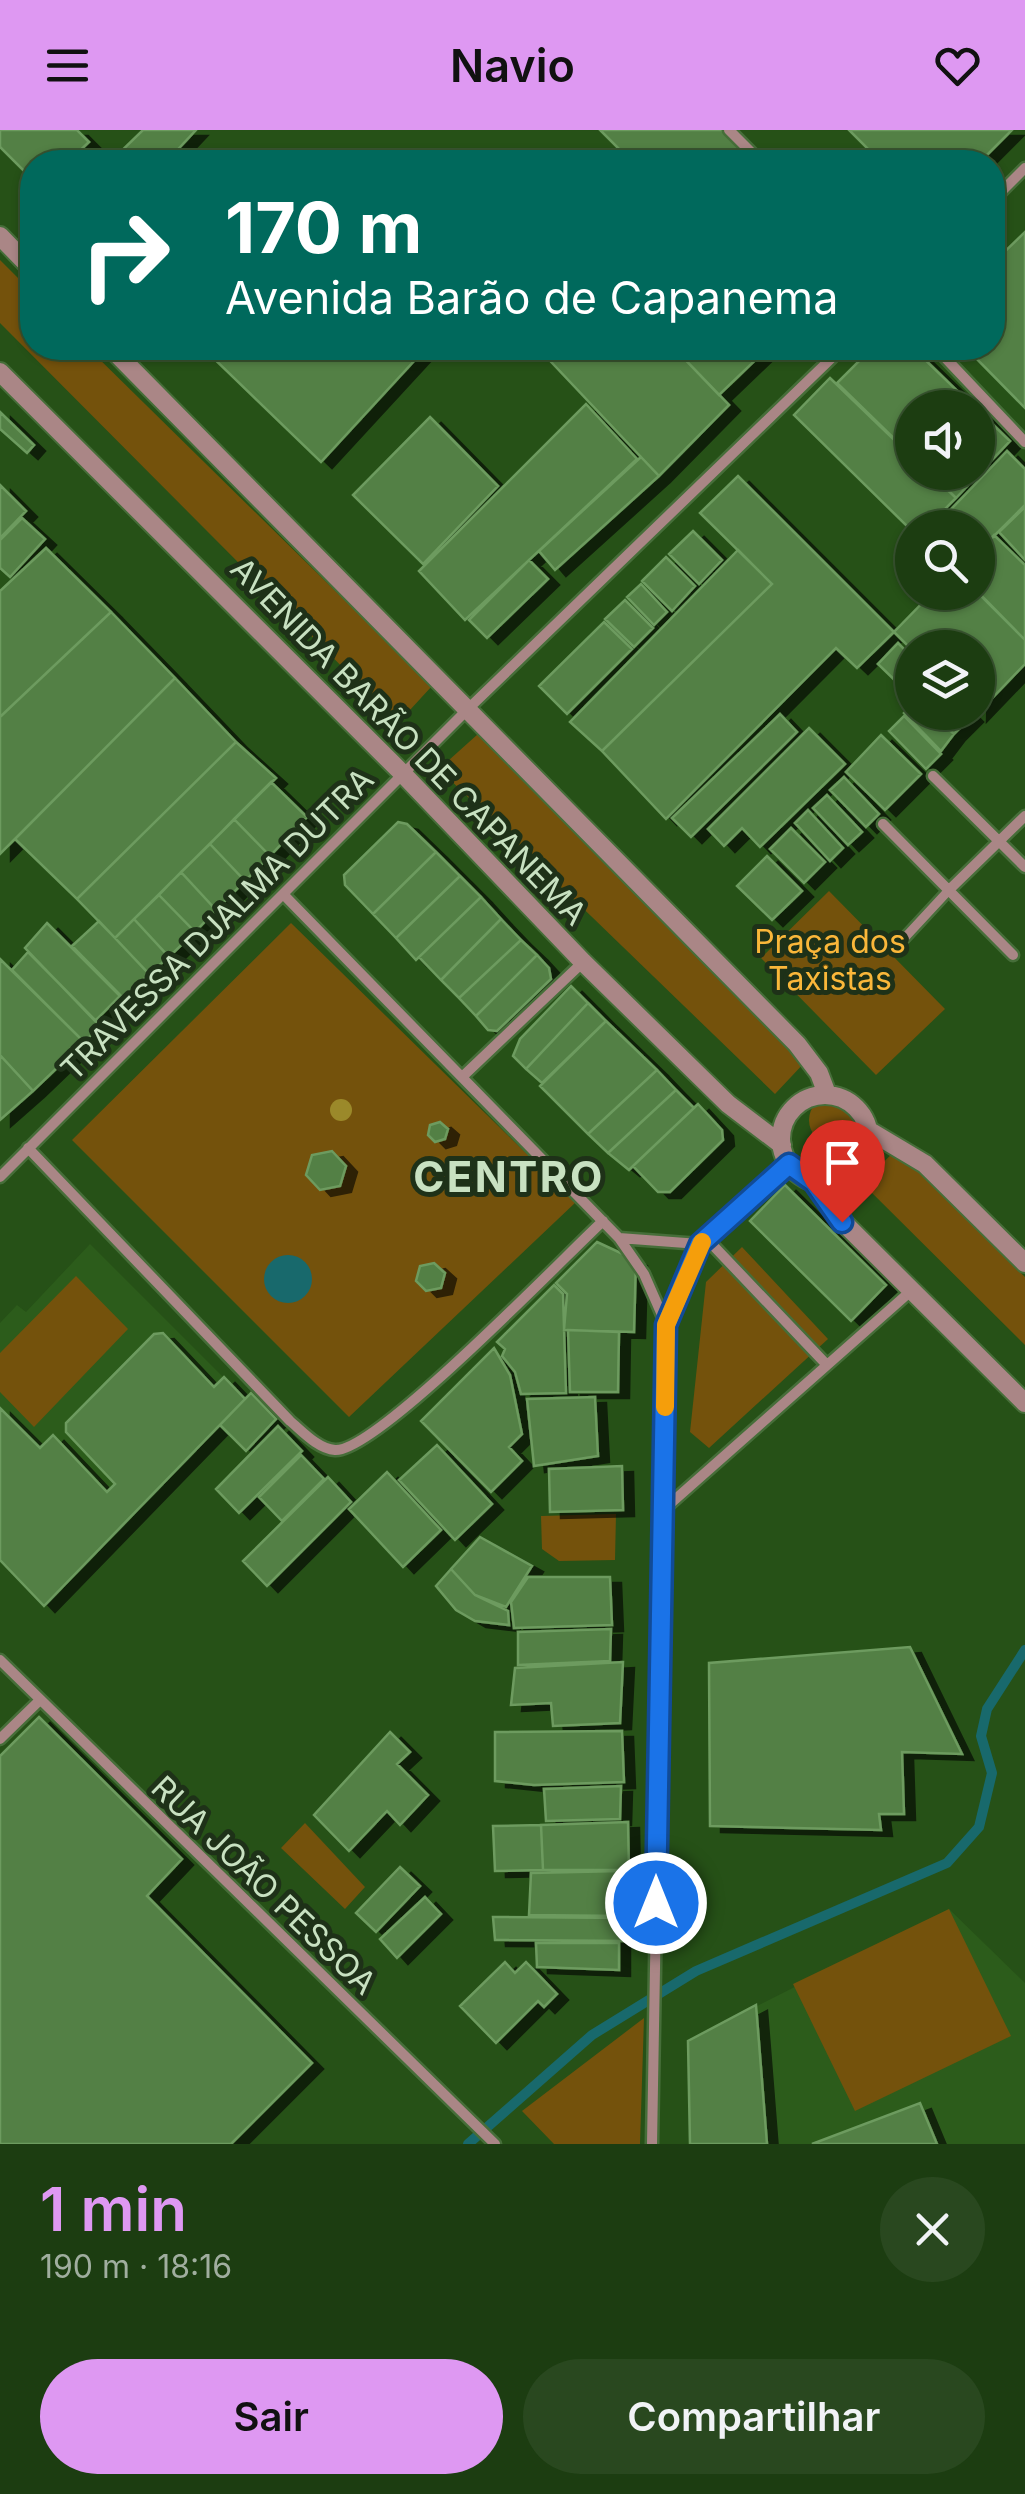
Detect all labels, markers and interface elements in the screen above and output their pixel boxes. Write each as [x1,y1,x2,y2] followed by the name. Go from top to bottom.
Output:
[40,38,95,93] icon: menu
[450,38,575,93] text: Navio
[930,38,985,93] icon: heart
[225,185,422,270] text: 170 m
[60,190,190,320] icon: right
[225,270,839,325] text: Avenida Barão de Capanema
[895,390,995,730] map controls
[895,390,995,490] button: sound
[895,510,995,610] button: search
[223,549,595,933] street label: AVENIDA BARÃO DE CAPANEMA
[895,630,995,730] button: layers
[53,760,381,1088] street label: TRAVESSA DJALMA DUTRA
[754,922,906,998] park label: Praça dos Taxistas
[800,1120,885,1223] pin
[815,1135,870,1190] icon: arrive
[413,1151,605,1202] district label: CENTRO
[144,1768,384,2002] street label: RUA JOÃO PESSOA
[604,1851,708,1955] position arrow
[40,2173,187,2245] text: 1 min
[880,2177,985,2282] button: close
[40,2247,232,2286] text: 190 m · 18:16
[40,2359,503,2474] button: Sair
[523,2359,985,2474] button: Compartilhar

